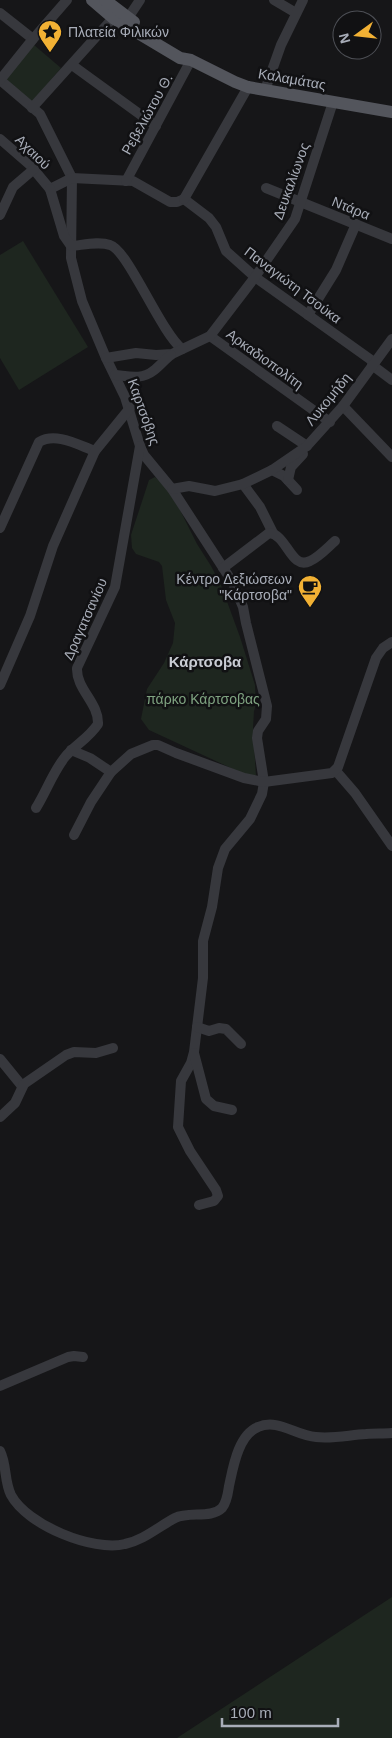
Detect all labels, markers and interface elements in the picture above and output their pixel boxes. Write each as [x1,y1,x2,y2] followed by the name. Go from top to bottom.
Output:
[332,10,382,60] north arrow
[37,19,63,53] place icon: Πλατεία Φιλικών
[68,24,169,40] place label: Πλατεία Φιλικών
[335,31,353,45] text: N
[257,65,327,93] street label: Καλαμάτας
[118,71,176,157] street label: Ρεβελιώτου Θ.
[12,131,54,173] street label: Αχαιού
[270,140,312,222] street label: Δευκαλίωνος
[330,193,372,223] street label: Ντάρα
[241,243,345,327] street label: Παναγιώτη Τσούκα
[223,326,307,392] street label: Αρκαδιοπολίτη
[302,369,354,429] street label: Λυκομήδη
[125,377,163,448] street label: Καρτσόβης
[176,571,292,603] place label: Κέντρο Δεξιώσεων "Κάρτσοβα"
[297,574,323,608] cafe icon: Κέντρο Δεξιώσεων "Κάρτσοβα"
[60,575,110,663] street label: Δραγατσανίου
[169,653,242,670] district label: Κάρτσοβα
[146,691,260,707] park label: πάρκο Κάρτσοβας
[222,1696,338,1728] scale bar
[230,1704,272,1721] text: 100 m

